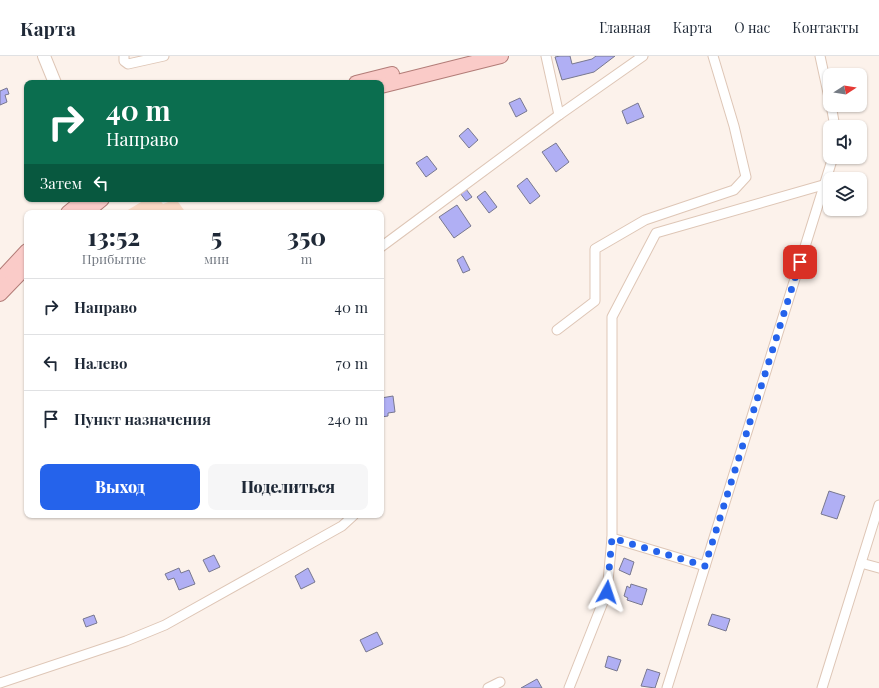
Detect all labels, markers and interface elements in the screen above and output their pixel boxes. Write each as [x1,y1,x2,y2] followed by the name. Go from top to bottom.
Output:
[20,15,76,41] text: Карта
[599,18,651,37] text: Главная
[673,18,712,37] text: Карта
[734,18,770,37] text: О нас
[792,18,859,37] text: Контакты
[823,68,867,112] north arrow
[823,68,867,216] map controls
[106,91,171,128] text: 40 m
[40,96,92,148] icon: right
[823,120,867,164] button: sound
[106,127,179,151] text: Направо
[90,172,112,194] icon: left
[823,172,867,216] button: layers
[40,173,82,193] text: Затем
[88,220,140,252] text: 13:52
[211,220,222,252] text: 5
[287,220,326,252] text: 350
[783,245,817,279] pin
[82,250,146,267] text: Прибытие
[204,250,229,267] text: мин
[301,250,312,267] text: m
[789,251,811,273] icon: arrive
[40,296,62,318] icon: right
[74,297,137,317] text: Направо
[335,297,368,317] text: 40 m
[40,352,62,374] icon: left
[74,353,127,373] text: Налево
[336,353,368,373] text: 70 m
[40,408,62,430] icon: arrive
[74,409,211,429] text: Пункт назначения
[327,409,368,429] text: 240 m
[40,464,200,510] button: Выход
[208,464,368,510] button: Поделиться
[586,571,628,613] position arrow

